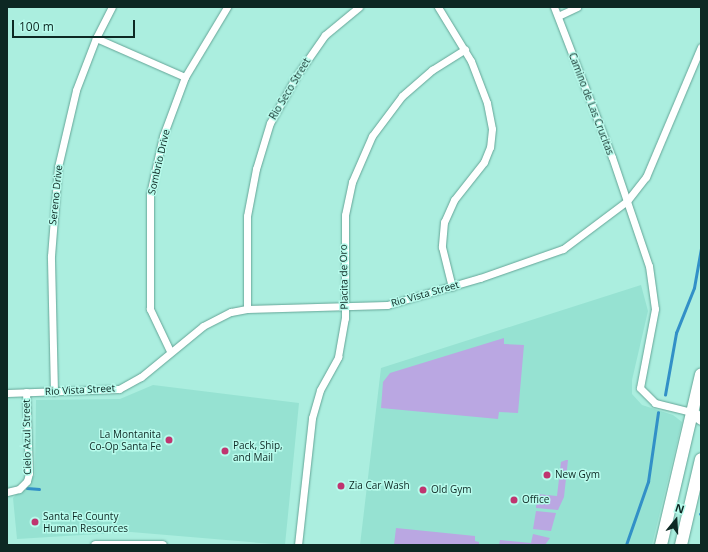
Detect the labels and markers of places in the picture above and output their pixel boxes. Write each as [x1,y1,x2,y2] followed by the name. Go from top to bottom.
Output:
[89,428,161,452] place label: La Montanita Co-Op Santa Fe
[164,435,174,445] marker: La Montanita Co-Op Santa Fe
[233,439,283,462] place label: Pack, Ship, and Mail
[220,446,230,456] marker: Pack, Ship, and Mail
[555,469,600,481] place label: New Gym
[542,470,552,480] marker: New Gym
[349,480,410,492] place label: Zia Car Wash
[336,481,346,491] marker: Zia Car Wash
[431,484,472,496] place label: Old Gym
[418,485,428,495] marker: Old Gym
[522,494,549,506] place label: Office
[509,495,519,505] marker: Office
[43,510,128,534] place label: Santa Fe County Human Resources
[30,517,40,527] marker: Santa Fe County Human Resources

